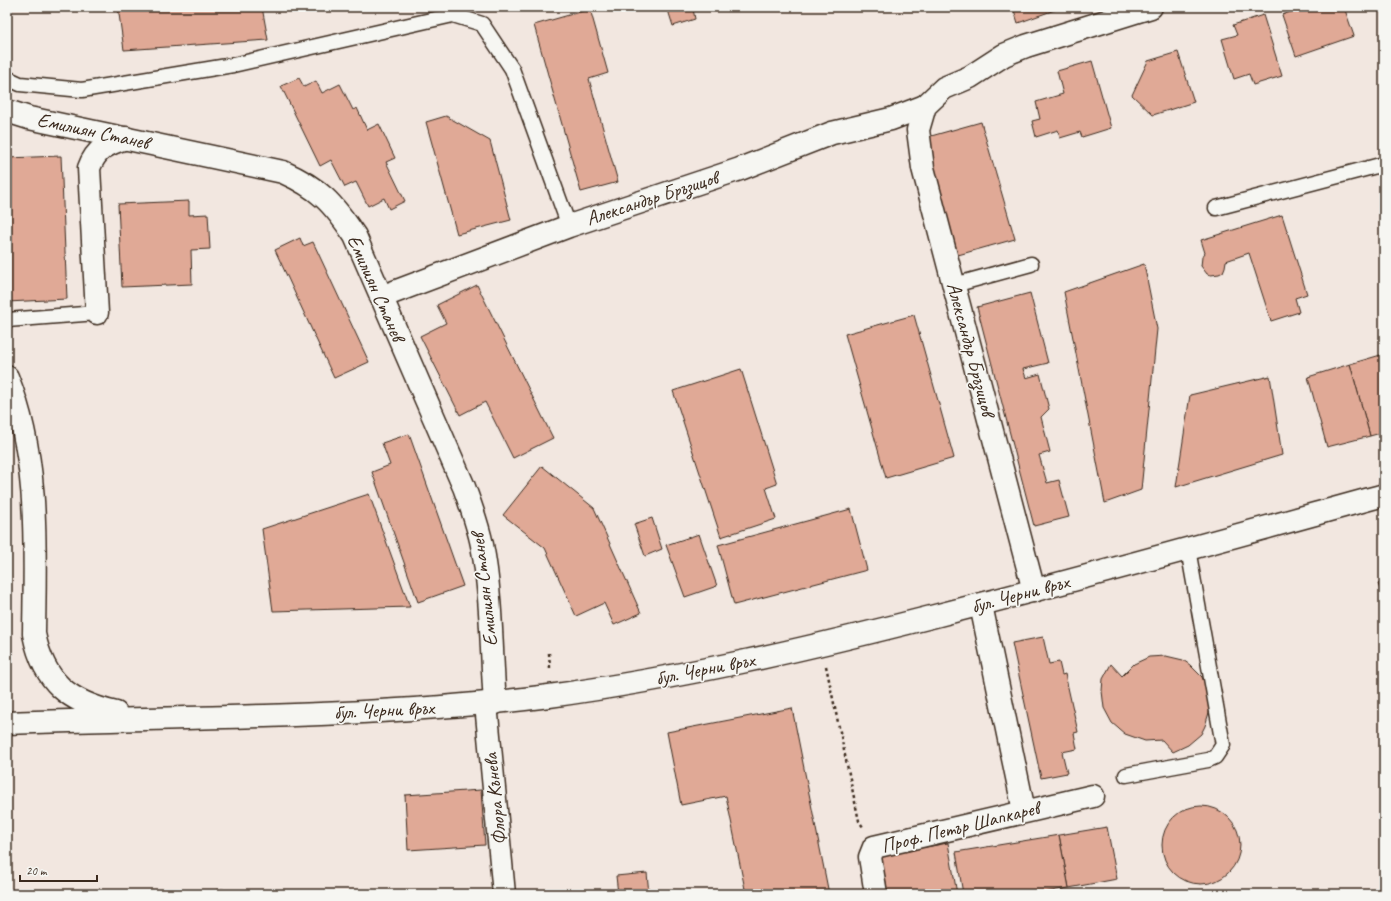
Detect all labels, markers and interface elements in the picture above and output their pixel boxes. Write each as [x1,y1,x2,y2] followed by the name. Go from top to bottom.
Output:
[35,107,155,156] street label: Емилиян Станев
[583,164,725,232] street label: Александър Бръзицов
[342,231,412,348] street label: Емилиян Станев
[940,280,1002,422] street label: Александър Бръзицов
[464,528,503,648] street label: Емилиян Станев
[968,568,1074,619] street label: бул. Черни връх
[653,647,759,691] street label: бул. Черни връх
[333,695,437,725] street label: бул. Черни връх
[478,750,512,846] street label: Флора Кънева
[879,795,1045,859] street label: Проф. Петър Шапкарев
[20,857,97,883] scale bar
[26,863,48,879] text: 20 m

